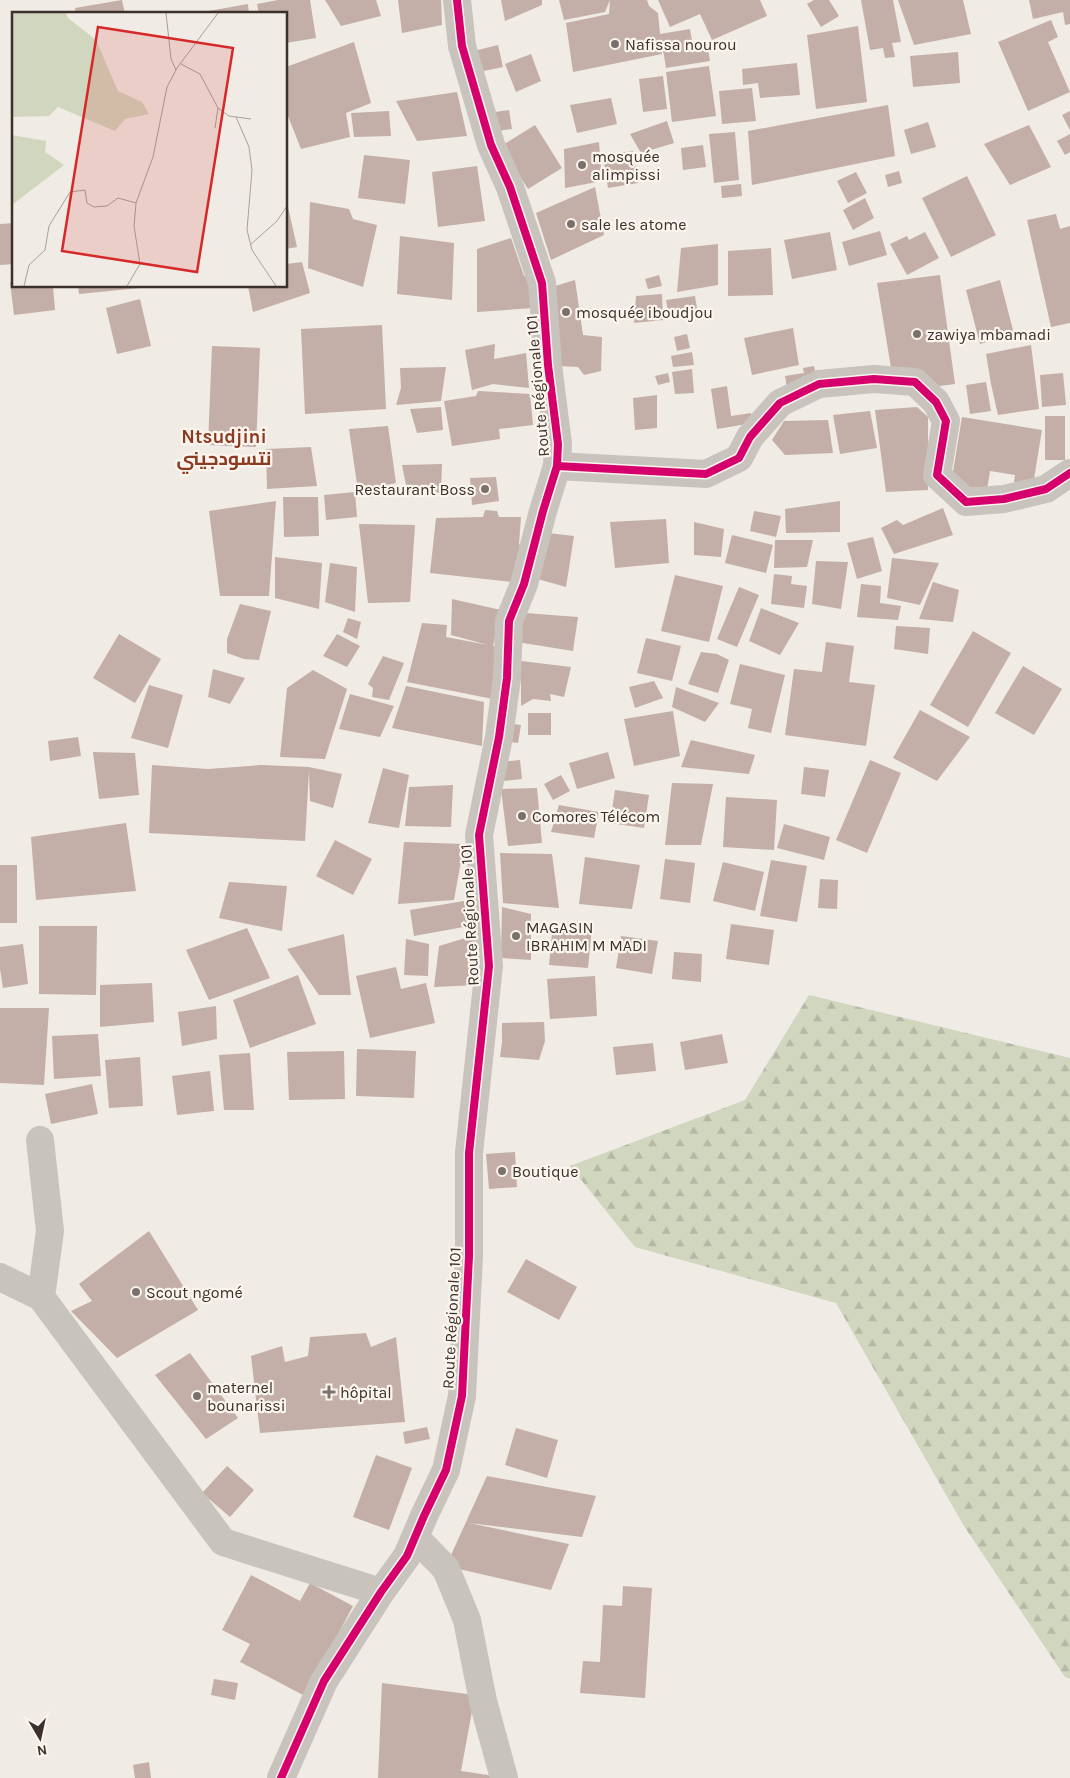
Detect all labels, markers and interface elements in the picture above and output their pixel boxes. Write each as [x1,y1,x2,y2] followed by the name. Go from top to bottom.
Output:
[12,12,288,288] inset map
[625,35,737,54] place label: Nafissa nourou
[609,38,621,50] marker: Nafissa nourou
[592,147,661,184] place label: mosquée alimpissi
[576,159,588,171] marker: mosquée alimpissi
[581,215,686,234] place label: sale les atome
[565,218,577,230] marker: sale les atome
[576,303,713,322] place label: mosquée iboudjou
[560,306,572,318] marker: mosquée iboudjou
[522,314,553,457] street label: Route Régionale 101
[927,325,1051,344] place label: zawiya mbamadi
[911,328,923,340] marker: zawiya mbamadi
[176,426,272,474] district label: Ntsudjini نتسودجيني
[354,480,475,499] place label: Restaurant Boss
[479,483,491,495] marker: Restaurant Boss
[532,807,660,826] place label: Comores Télécom
[516,810,528,822] marker: Comores Télécom
[456,844,483,986] street label: Route Régionale 101
[526,918,647,955] place label: MAGASIN IBRAHIM M MADI
[510,930,522,942] marker: MAGASIN IBRAHIM M MADI
[512,1162,578,1181] place label: Boutique
[496,1165,508,1177] marker: Boutique
[438,1247,465,1389] street label: Route Régionale 101
[146,1283,243,1302] place label: Scout ngomé
[130,1286,142,1298] marker: Scout ngomé
[207,1378,286,1415] place label: maternel bounarissi
[340,1383,392,1402] place label: hôpital
[322,1385,336,1399] marker: hôpital
[191,1390,203,1402] marker: maternel bounarissi
[15,1713,65,1763] north arrow
[36,1741,48,1760] text: N

